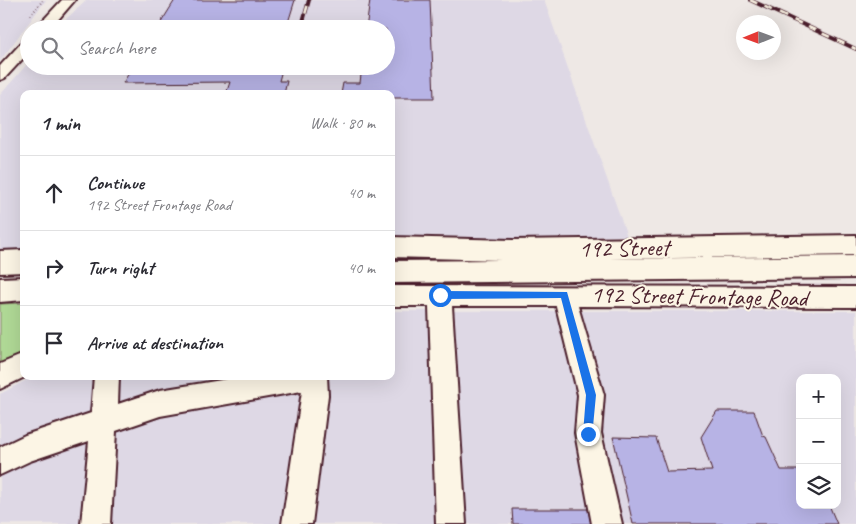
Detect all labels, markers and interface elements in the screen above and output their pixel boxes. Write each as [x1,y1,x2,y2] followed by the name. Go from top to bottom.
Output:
[736,15,781,60] north arrow
[20,20,395,75] search box
[38,34,66,62] icon: search
[78,36,155,60] text: Search here
[40,110,80,136] text: 1 min
[310,113,375,133] text: Walk · 80 m
[87,171,144,195] text: Continue
[40,179,68,207] icon: ahead
[348,183,375,203] text: 40 m
[87,195,231,215] text: 192 Street Frontage Road
[579,232,673,264] street label: 192 Street
[40,254,68,282] icon: right
[87,256,154,280] text: Turn right
[348,258,375,278] text: 40 m
[591,279,811,313] street label: 192 Street Frontage Road
[429,284,452,307] route start
[40,329,68,357] icon: arrive
[87,331,223,355] text: Arrive at destination
[796,374,841,509] map controls
[796,374,841,419] button: +
[796,419,841,464] button: −
[577,423,600,446] route end
[796,464,841,509] button: layers

